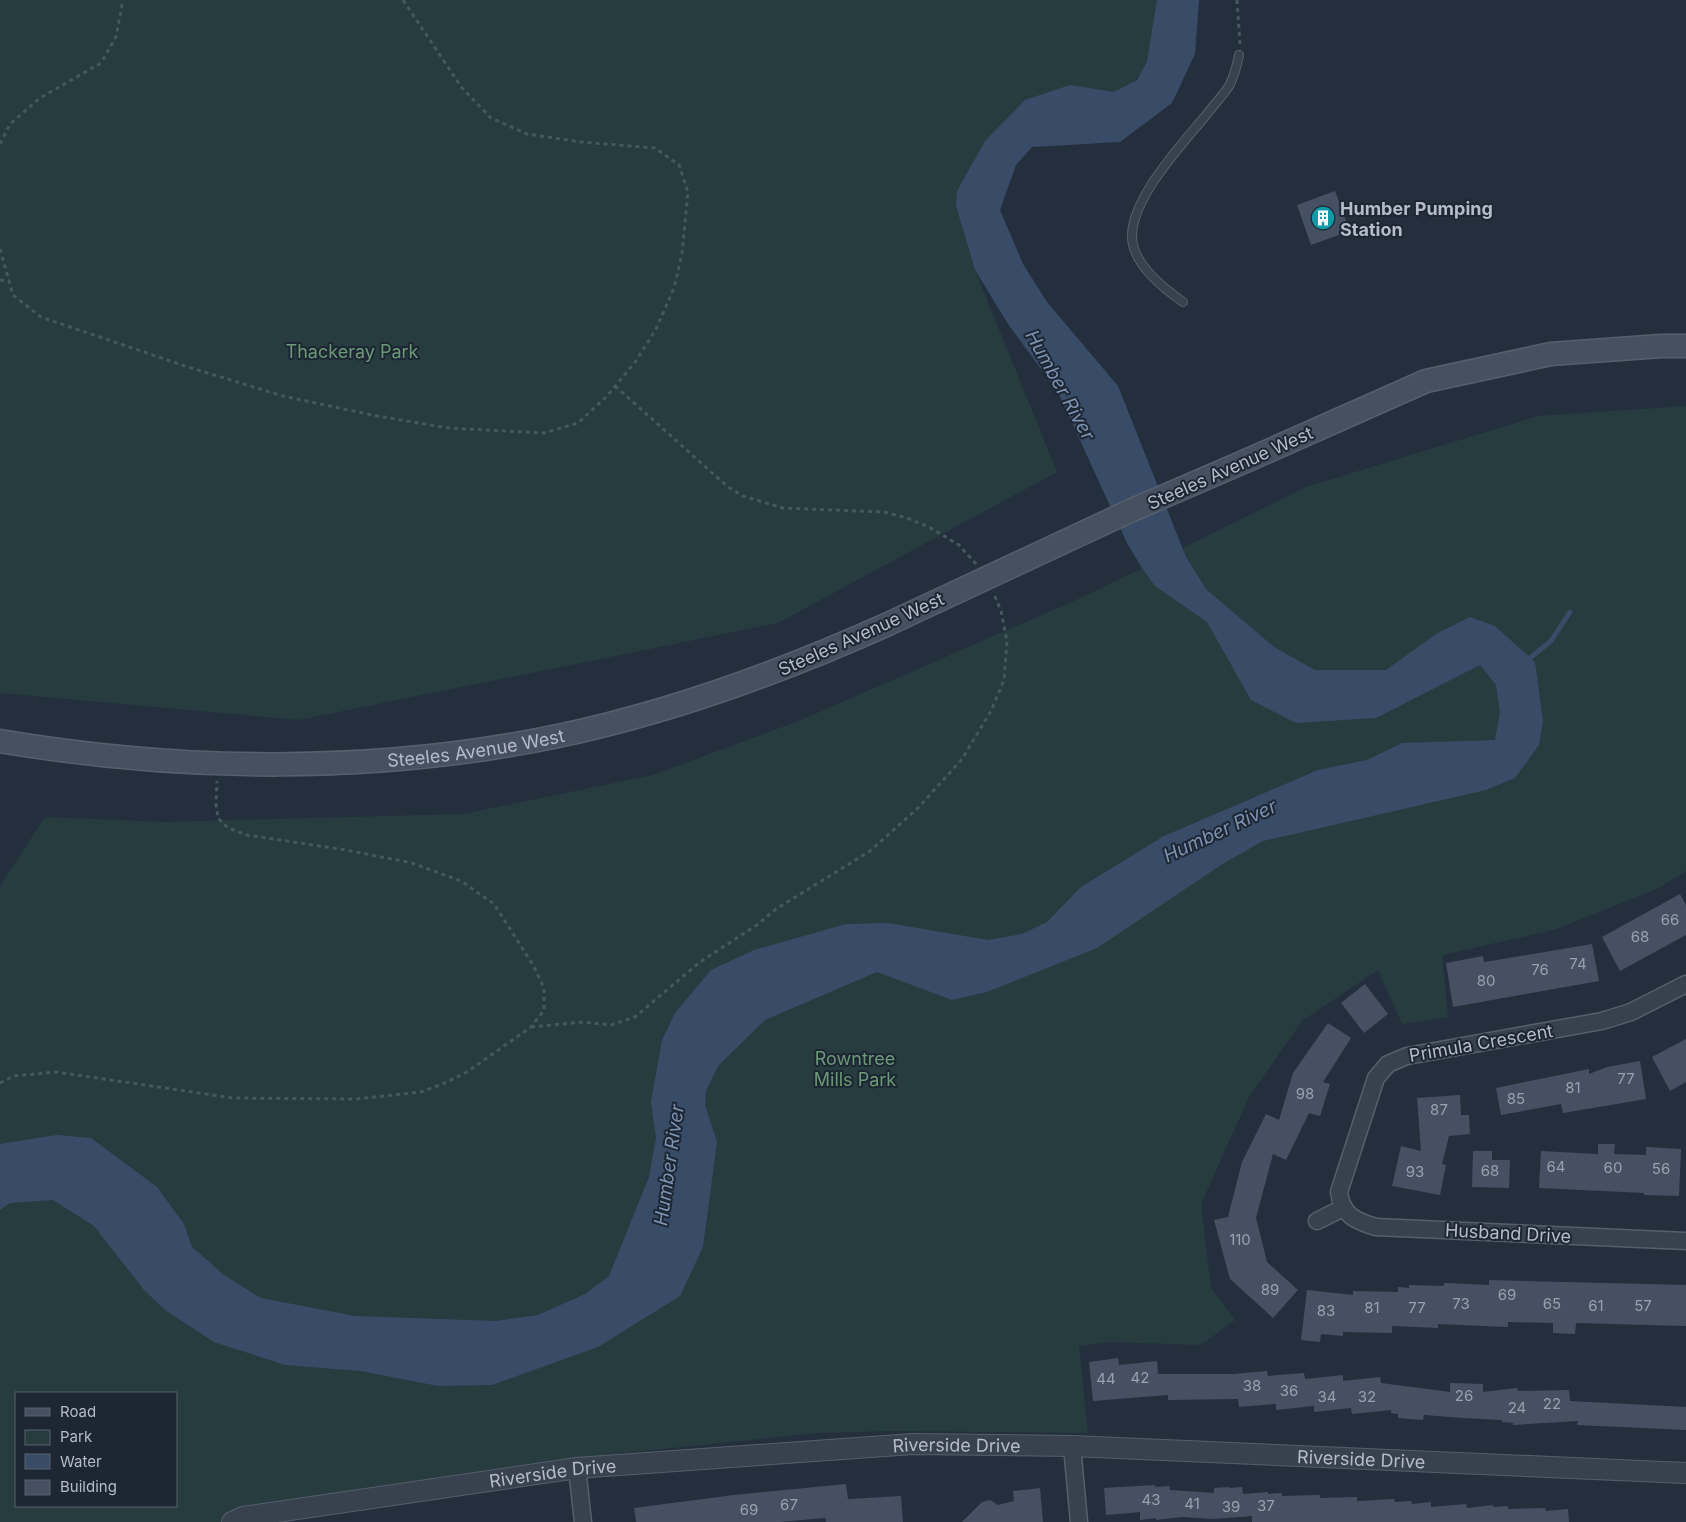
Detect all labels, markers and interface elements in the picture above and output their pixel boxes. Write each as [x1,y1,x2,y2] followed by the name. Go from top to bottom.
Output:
[1340,198,1493,240] place label: Humber Pumping Station
[1310,205,1336,231] building icon: Humber Pumping Station
[1020,326,1100,445] water label: Humber River
[286,341,419,362] park label: Thackeray Park
[1144,422,1316,514] street label: Steeles Avenue West
[775,588,947,680] street label: Steeles Avenue West
[386,724,566,771] street label: Steeles Avenue West
[1160,794,1281,867] water label: Humber River
[1661,910,1679,929] house number: 66
[1631,927,1649,946] house number: 68
[1569,954,1587,973] house number: 74
[1531,960,1549,979] house number: 76
[1477,971,1495,990] house number: 80
[1407,1020,1555,1066] street label: Primula Crescent
[814,1048,896,1090] park label: Rowntree Mills Park
[1617,1069,1635,1088] house number: 77
[1565,1078,1581,1097] house number: 81
[1296,1084,1314,1103] house number: 98
[1507,1089,1525,1108] house number: 85
[1430,1100,1448,1119] house number: 87
[649,1102,689,1227] water label: Humber River
[1547,1157,1566,1176] house number: 64
[1604,1158,1622,1177] house number: 60
[1652,1159,1670,1178] house number: 56
[1481,1161,1499,1180] house number: 68
[1406,1162,1424,1181] house number: 93
[1444,1219,1572,1247] street label: Husband Drive
[1229,1230,1251,1249] house number: 110
[1261,1280,1279,1299] house number: 89
[1498,1285,1516,1304] house number: 69
[1452,1294,1470,1313] house number: 73
[1543,1294,1561,1313] house number: 65
[1588,1296,1604,1315] house number: 61
[1634,1296,1652,1315] house number: 57
[1364,1298,1380,1317] house number: 81
[1408,1298,1426,1317] house number: 77
[1317,1301,1335,1320] house number: 83
[1131,1368,1149,1387] house number: 42
[1096,1369,1116,1388] house number: 44
[1243,1376,1261,1395] house number: 38
[1280,1381,1298,1400] house number: 36
[1455,1386,1473,1405] house number: 26
[1318,1387,1336,1406] house number: 34
[1358,1387,1376,1406] house number: 32
[15,1392,178,1507] legend
[1543,1394,1561,1413] house number: 22
[1508,1398,1526,1417] house number: 24
[60,1402,96,1421] text: Road
[60,1427,93,1446] text: Park
[892,1433,1021,1456] street label: Riverside Drive
[1297,1445,1426,1472] street label: Riverside Drive
[60,1452,102,1471] text: Water
[488,1455,617,1491] street label: Riverside Drive
[60,1477,117,1496] text: Building
[1142,1490,1160,1509] house number: 43
[1184,1494,1200,1513] house number: 41
[780,1495,798,1514] house number: 67
[1257,1496,1275,1515] house number: 37
[1222,1497,1240,1516] house number: 39
[740,1500,758,1519] house number: 69

